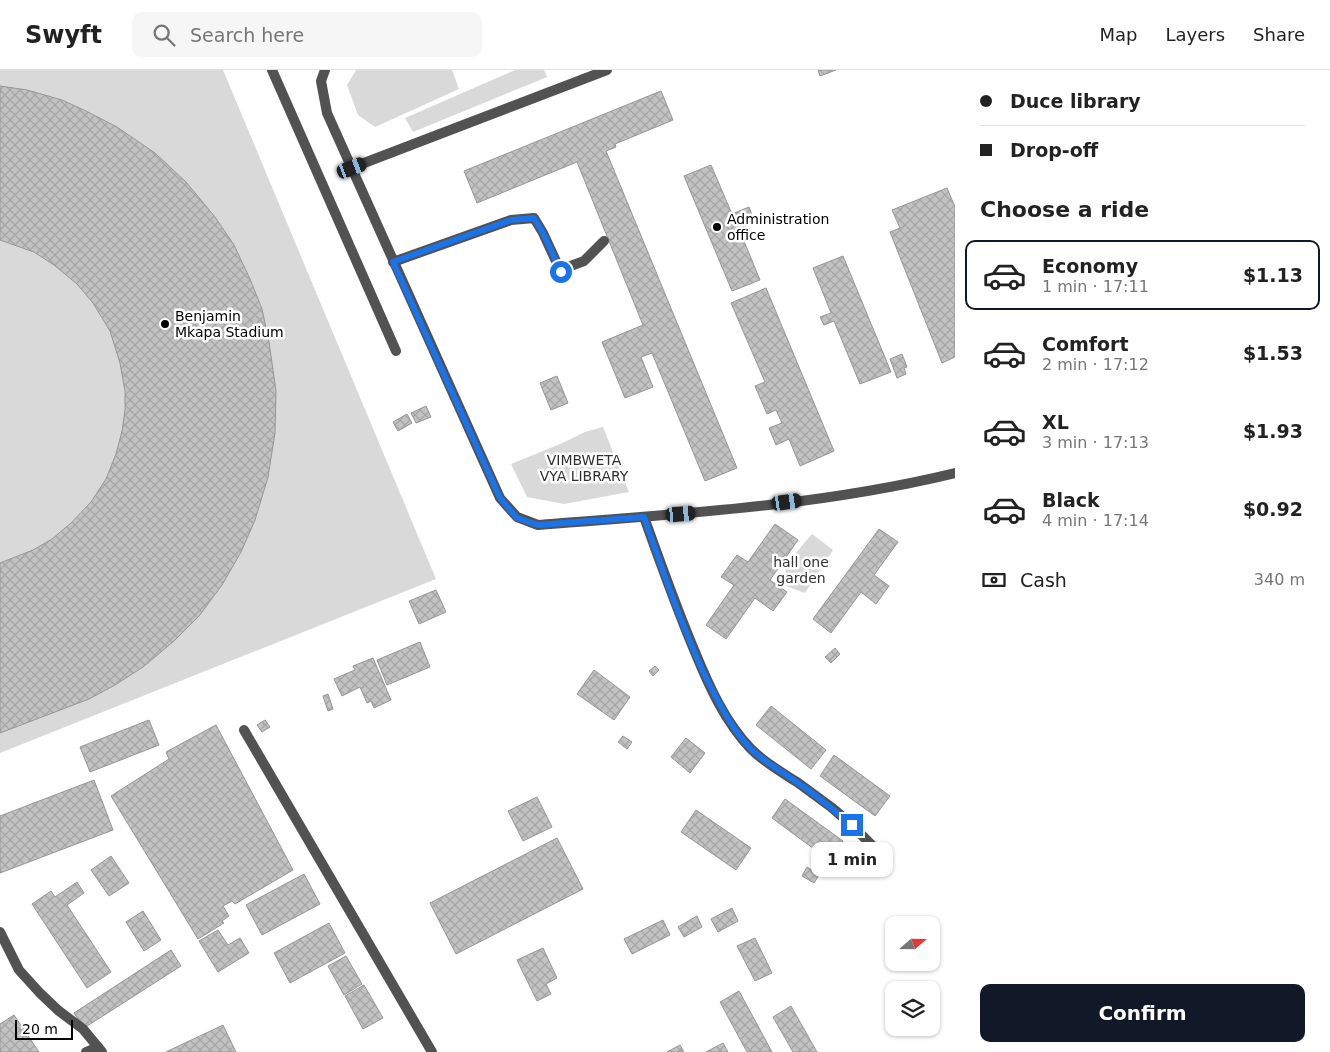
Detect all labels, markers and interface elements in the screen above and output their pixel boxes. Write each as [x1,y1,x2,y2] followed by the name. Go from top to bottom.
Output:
[132,12,482,57] search box
[25,21,102,49] text: Swyft
[150,21,178,49] icon: search
[190,24,304,46] text: Search here
[1099,24,1137,45] text: Map
[1165,24,1225,45] text: Layers
[1253,24,1305,45] text: Share
[1010,90,1141,112] text: Duce library
[1010,139,1098,161] text: Drop-off
[335,156,368,180] car
[980,197,1149,222] text: Choose a ride
[727,211,829,243] place label: Administration office
[711,221,723,233] marker: Administration office
[982,253,1027,298] icon: car
[1042,255,1138,277] text: Economy
[550,261,572,283] route start
[1243,264,1303,286] text: $1.13
[1042,277,1149,296] text: 1 min · 17:11
[175,308,284,340] place label: Benjamin Mkapa Stadium
[159,318,171,330] marker: Benjamin Mkapa Stadium
[982,331,1027,376] icon: car
[1042,333,1129,355] text: Comfort
[1243,342,1303,364] text: $1.53
[1042,355,1149,374] text: 2 min · 17:12
[982,409,1027,454] icon: car
[1042,411,1069,433] text: XL
[1243,420,1303,442] text: $1.93
[1042,433,1149,452] text: 3 min · 17:13
[540,452,629,484] park label: VIMBWETA VYA LIBRARY
[982,487,1027,532] icon: car
[1042,489,1100,511] text: Black
[771,492,802,512] car
[1243,498,1303,520] text: $0.92
[665,505,696,523] car
[1042,511,1149,530] text: 4 min · 17:14
[773,554,829,586] park label: hall one garden
[980,566,1008,594] icon: cash
[1020,569,1067,591] text: Cash
[1254,570,1305,589] text: 340 m
[841,814,863,836] route end
[811,842,893,878] callout: 1 min
[827,850,877,869] text: 1 min
[885,916,940,971] north arrow
[885,916,940,1036] map controls
[885,981,940,1036] button: layers
[980,984,1305,1042] button: Confirm
[15,1017,72,1040] scale bar
[22,1021,58,1037] text: 20 m

